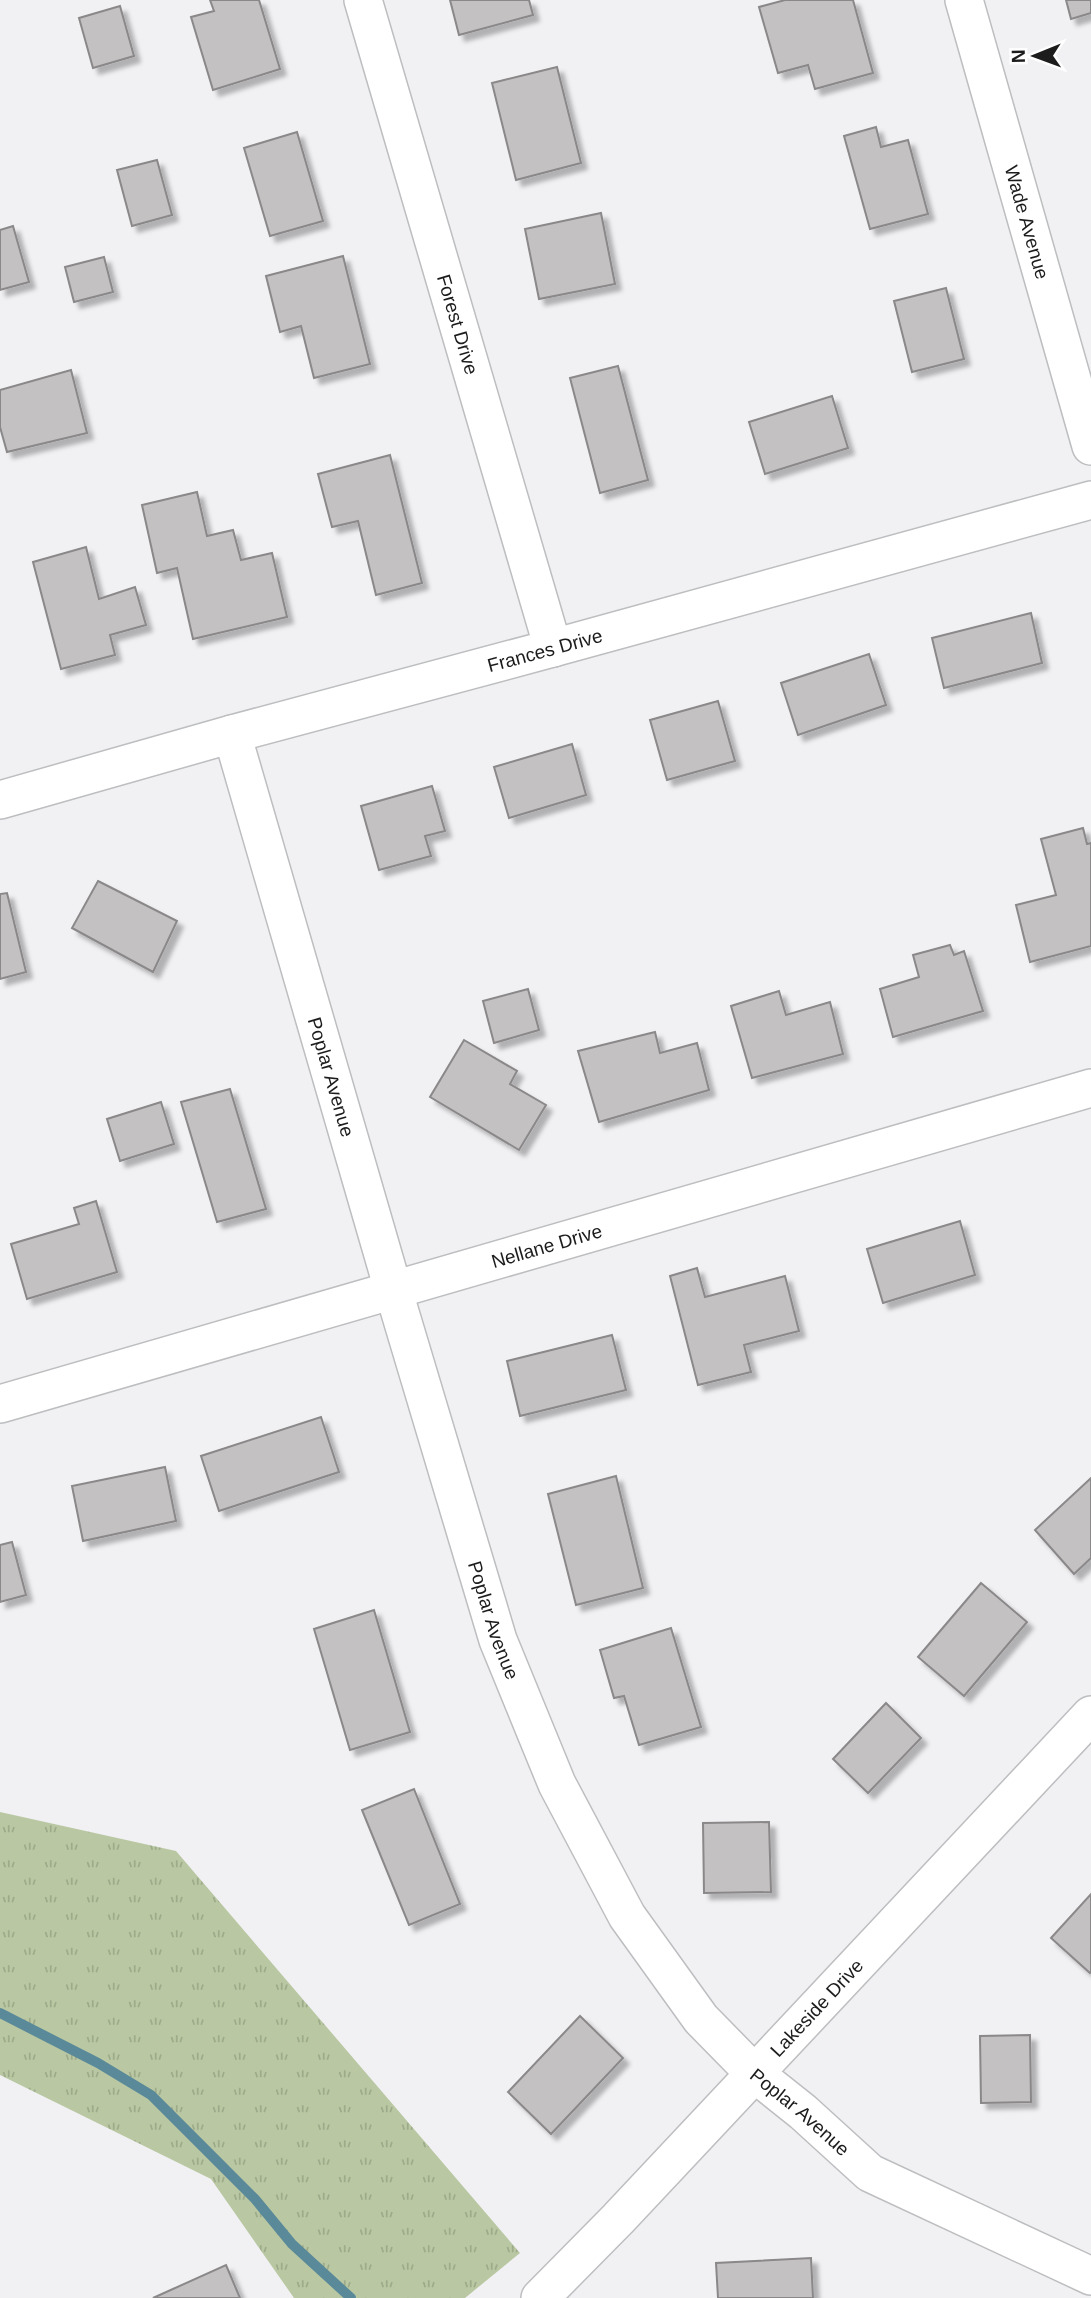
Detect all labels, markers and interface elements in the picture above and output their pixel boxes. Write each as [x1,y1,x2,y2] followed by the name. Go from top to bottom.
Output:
[1000,21,1070,91] north arrow
[1008,49,1029,63] text: N
[1001,163,1053,282] street label: Wade Avenue
[433,272,482,377] street label: Forest Drive
[485,625,605,676] street label: Frances Drive
[304,1015,358,1139] street label: Poplar Avenue
[489,1220,604,1272] street label: Nellane Drive
[464,1559,523,1683] street label: Poplar Avenue
[766,1955,868,2061] street label: Lakeside Drive
[746,2064,854,2160] street label: Poplar Avenue

